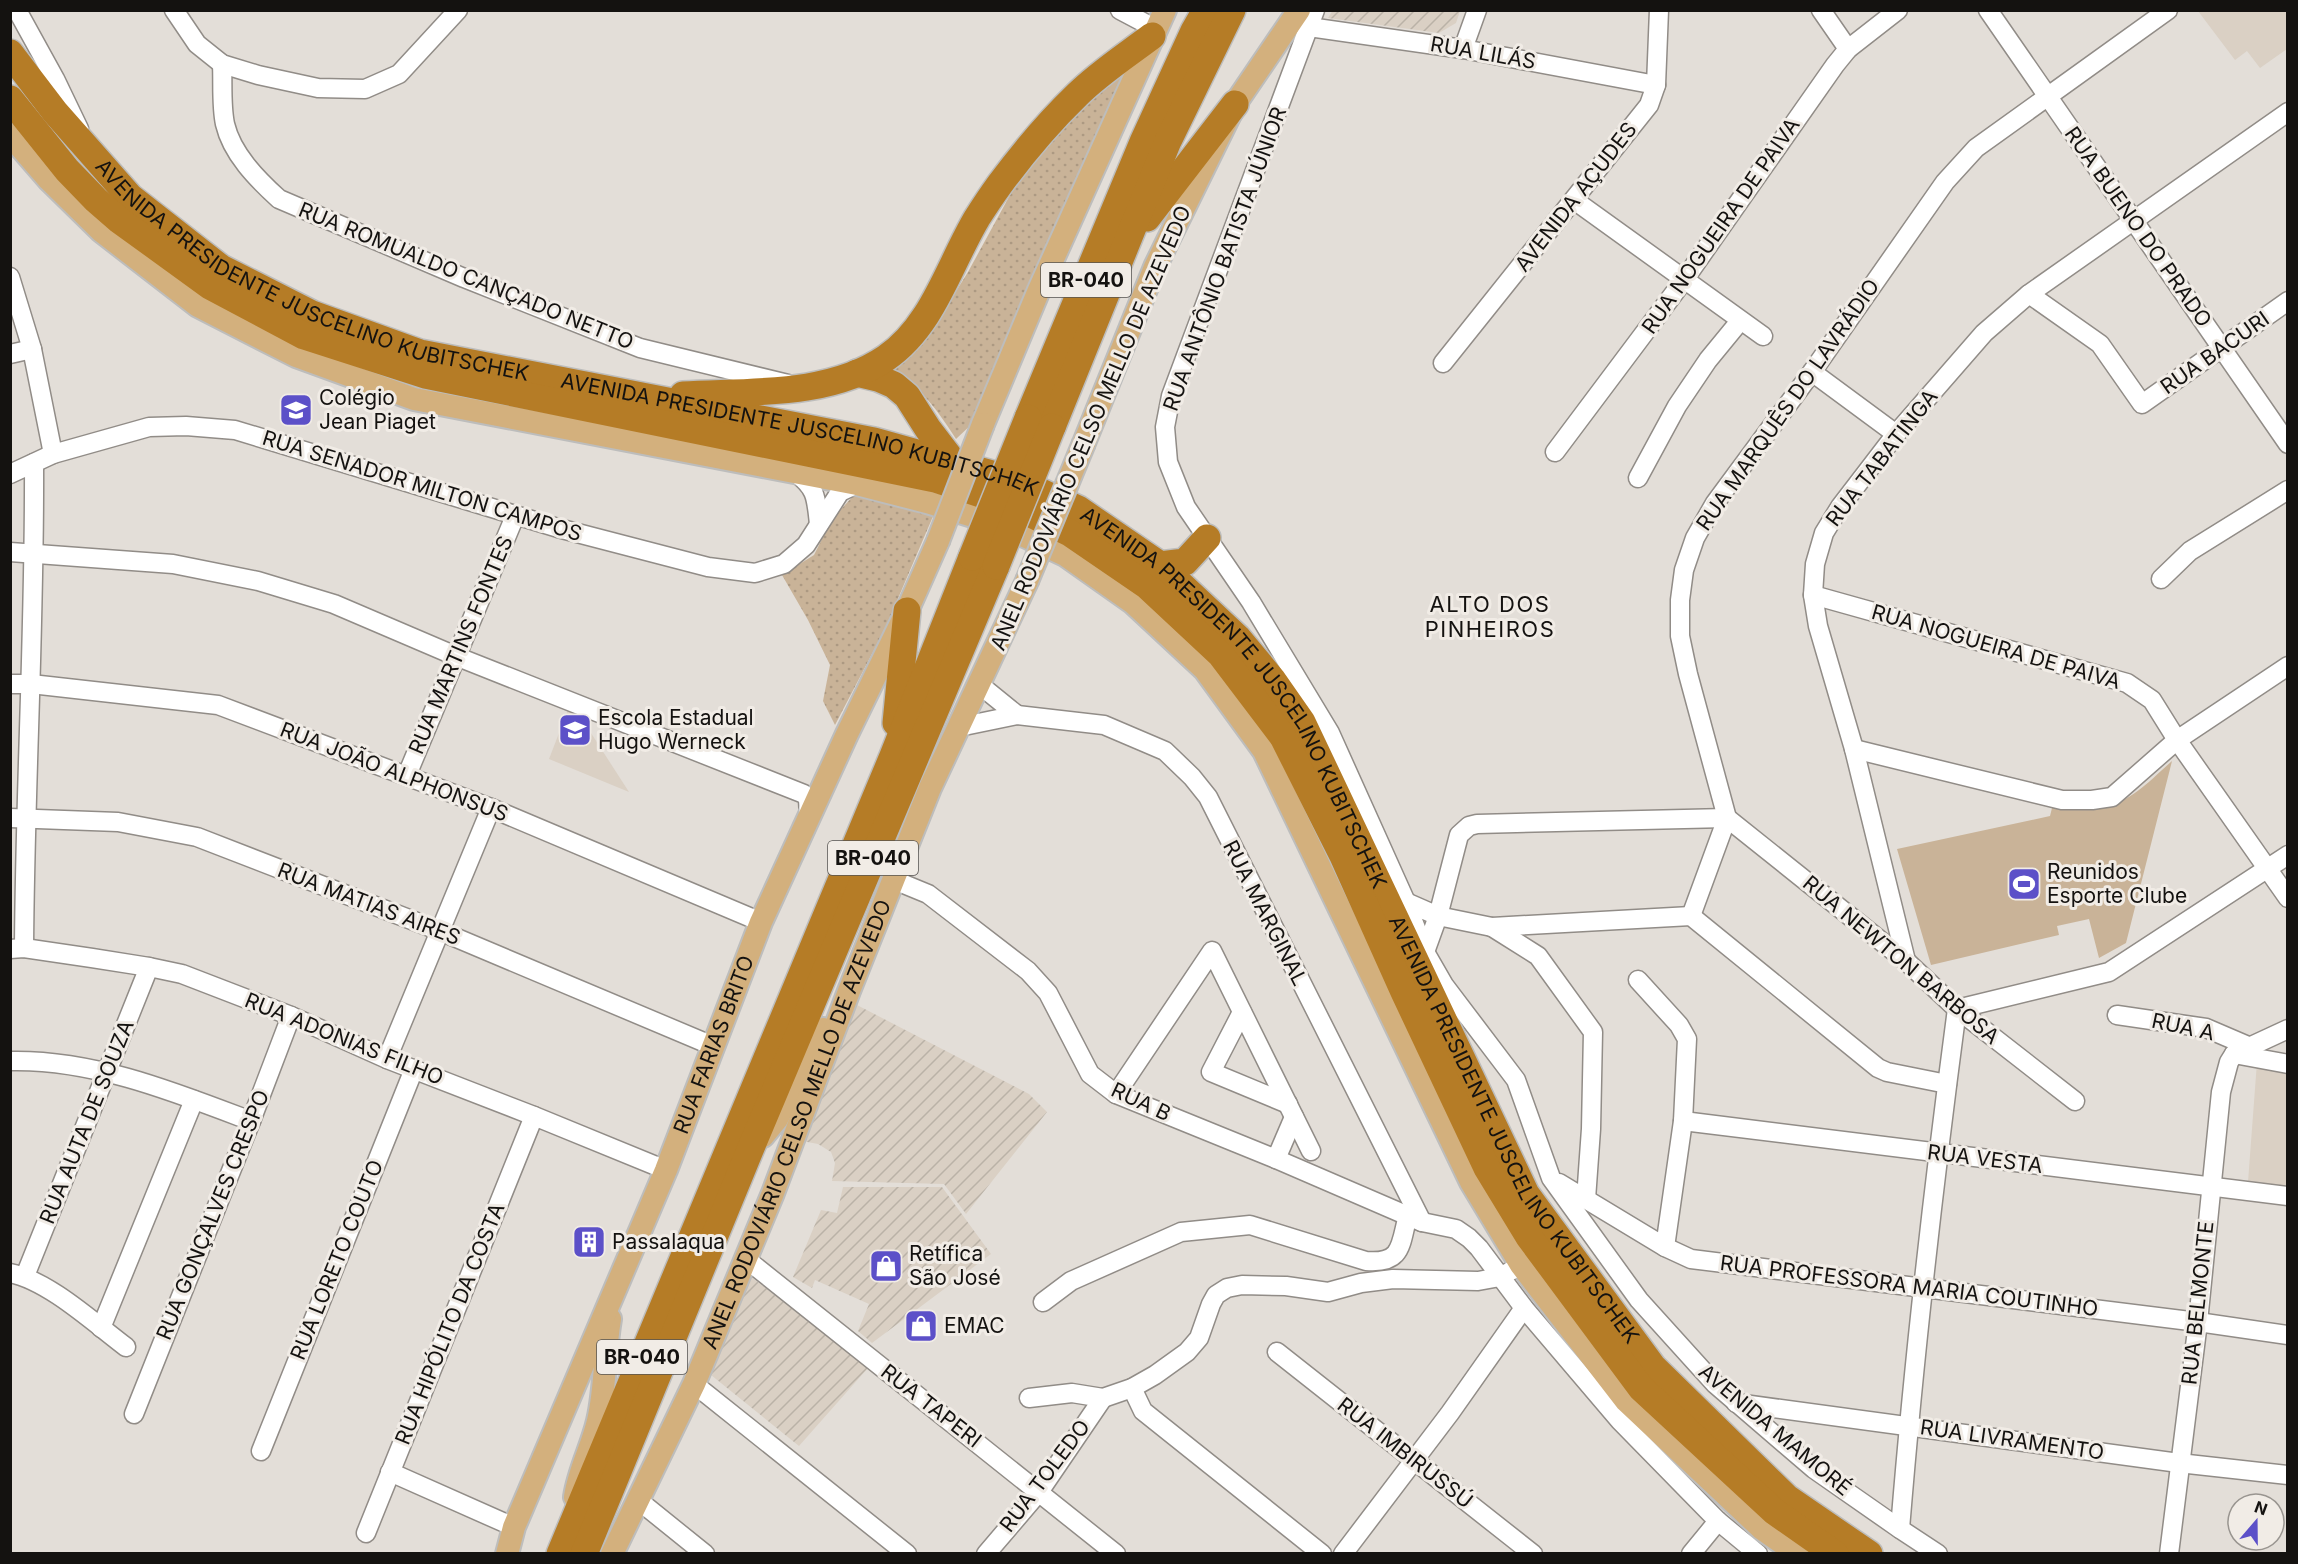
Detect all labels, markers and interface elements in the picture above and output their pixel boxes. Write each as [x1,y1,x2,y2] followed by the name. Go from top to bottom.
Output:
[1428,30,1538,74] street label: RUA LILÁS
[1157,103,1291,414] street label: RUA ANTÔNIO BATISTA JÚNIOR
[1636,113,1805,338] street label: RUA NOGUEIRA DE PAIVA
[1510,117,1642,276] street label: AVENIDA AÇUDES
[2060,122,2217,332] street label: RUA BUENO DO PRADO
[90,154,531,386] street label: AVENIDA PRESIDENTE JUSCELINO KUBITSCHEK
[295,197,637,354] street label: RUA ROMUALDO CANÇADO NETTO
[984,201,1196,654] street label: ANEL RODOVIÁRIO CELSO MELLO DE AZEVEDO
[1041,263,1131,297] road number: BR-040
[1690,274,1884,535] street label: RUA MARQUÊS DO LAVRÁDIO
[2156,306,2274,399] street label: RUA BACURI
[559,368,1042,501] street label: AVENIDA PRESIDENTE JUSCELINO KUBITSCHEK
[1820,384,1943,531] street label: RUA TABATINGA
[319,385,436,434] place label: Colégio Jean Piaget
[278,392,314,428] school or university icon: Colégio Jean Piaget
[259,425,585,546] street label: RUA SENADOR MILTON CAMPOS
[1076,501,1392,892] street label: AVENIDA PRESIDENTE JUSCELINO KUBITSCHEK
[403,532,518,758] street label: RUA MARTINS FONTES
[1425,591,1555,642] district label: ALTO DOS PINHEIROS
[1869,599,2123,694] street label: RUA NOGUEIRA DE PAIVA
[598,705,754,754] place label: Escola Estadual Hugo Werneck
[557,712,593,748] school or university icon: Escola Estadual Hugo Werneck
[277,716,512,827] street label: RUA JOÃO ALPHONSUS
[1218,836,1313,990] street label: RUA MARGINAL
[828,841,918,875] road number: BR-040
[274,857,464,950] street label: RUA MATIAS AIRES
[2047,859,2187,908] place label: Reunidos Esporte Clube
[2006,866,2042,902] sports icon: Reunidos Esporte Clube
[1798,870,2005,1049] street label: RUA NEWTON BARBOSA
[697,896,896,1353] street label: ANEL RODOVIÁRIO CELSO MELLO DE AZEVEDO
[1384,911,1644,1348] street label: AVENIDA PRESIDENTE JUSCELINO KUBITSCHEK
[668,952,759,1137] street label: RUA FARIAS BRITO
[241,987,447,1090] street label: RUA ADONIAS FILHO
[2149,1008,2217,1045] street label: RUA A
[34,1016,139,1227] street label: RUA AUTA DE SOUZA
[1107,1077,1175,1126] street label: RUA B
[151,1086,274,1343] street label: RUA GONÇALVES CRESPO
[1926,1139,2044,1178] street label: RUA VESTA
[285,1156,388,1363] street label: RUA LORETO COUTO
[389,1199,509,1448] street label: RUA HIPÓLITO DA COSTA
[2176,1220,2219,1386] street label: RUA BELMONTE
[571,1224,607,1260] building icon: Passalaqua
[612,1229,725,1254] place label: Passalaqua
[909,1241,1001,1290] place label: Retífica São José
[868,1248,904,1284] shop icon: Retífica São José
[1719,1250,2100,1321] street label: RUA PROFESSORA MARIA COUTINHO
[903,1308,939,1344] shop icon: EMAC
[944,1313,1005,1338] place label: EMAC
[597,1340,687,1374] road number: BR-040
[1694,1358,1857,1501] street label: AVENIDA MAMORÉ
[876,1359,987,1453] street label: RUA TAPERI
[1333,1391,1479,1513] street label: RUA IMBIRUSSÚ
[1918,1414,2106,1465] street label: RUA LIVRAMENTO
[994,1415,1095,1537] street label: RUA TOLEDO
[2226,1492,2286,1552] north arrow
[2252,1496,2270,1519] text: N

